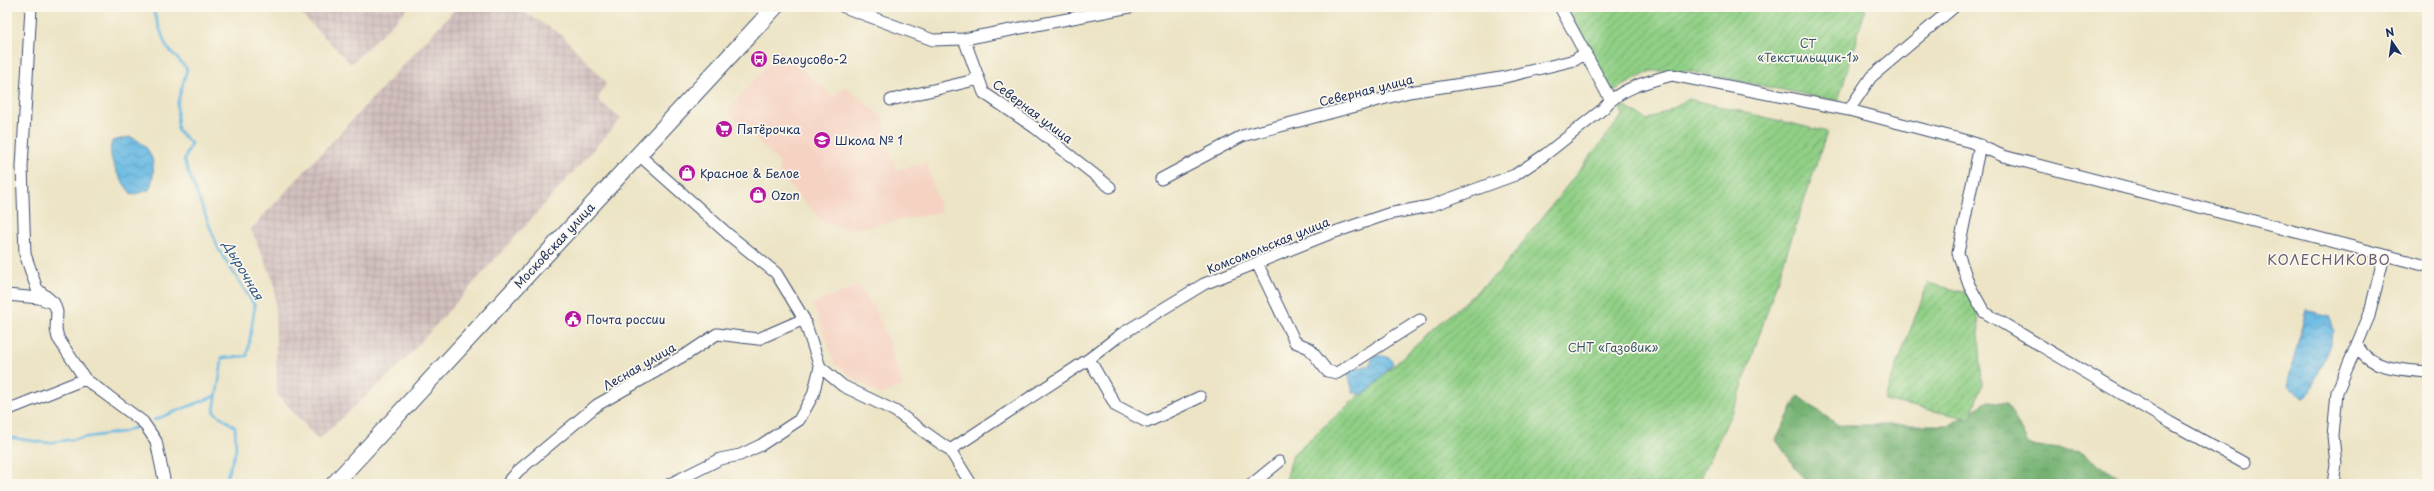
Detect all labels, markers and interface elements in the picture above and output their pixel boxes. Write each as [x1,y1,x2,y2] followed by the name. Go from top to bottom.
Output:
[2372,22,2412,62] north arrow
[2383,22,2396,41] text: N
[1757,34,1859,66] park label: СТ «Текстильщик-1»
[749,49,769,69] bus stop icon: Белоусово-2
[772,50,847,68] place label: Белоусово-2
[1317,69,1415,110] street label: Северная улица
[989,75,1077,147] street label: Северная улица
[714,119,734,139] supermarket icon: Пятёрочка
[737,120,801,138] place label: Пятёрочка
[812,130,832,150] school or university icon: Школа № 1
[835,131,903,149] place label: Школа № 1
[677,163,697,183] shop icon: Красное & Белое
[700,164,800,182] place label: Красное & Белое
[748,185,768,205] shop icon: Ozon
[771,186,800,204] place label: Ozon
[509,198,599,292] street label: Московская улица
[1204,212,1332,278] street label: Комсомольская улица
[218,235,269,304] water label: Дырочная
[2267,249,2391,270] district label: КОЛЕСНИКОВО
[563,309,583,329] public building icon: Почта россии
[586,310,665,328] place label: Почта россии
[599,338,679,394] street label: Лесная улица
[1568,338,1658,356] park label: СНТ «Газовик»

